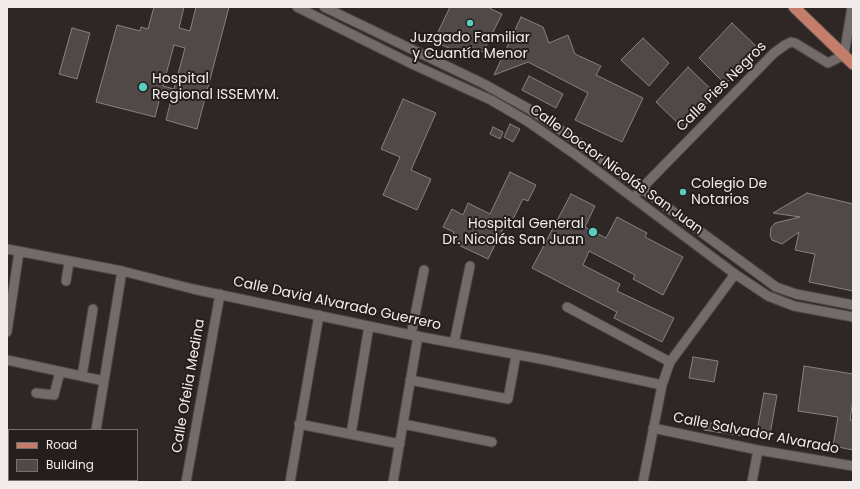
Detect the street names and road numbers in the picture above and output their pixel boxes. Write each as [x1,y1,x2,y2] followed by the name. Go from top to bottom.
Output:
[674,39,770,135] street label: Calle Pies Negros
[526,102,706,238] street label: Calle Doctor Nicolás San Juan
[231,274,443,334] street label: Calle David Alvarado Guerrero
[169,318,209,454] street label: Calle Ofelia Medina
[672,410,840,458] street label: Calle Salvador Alvarado

